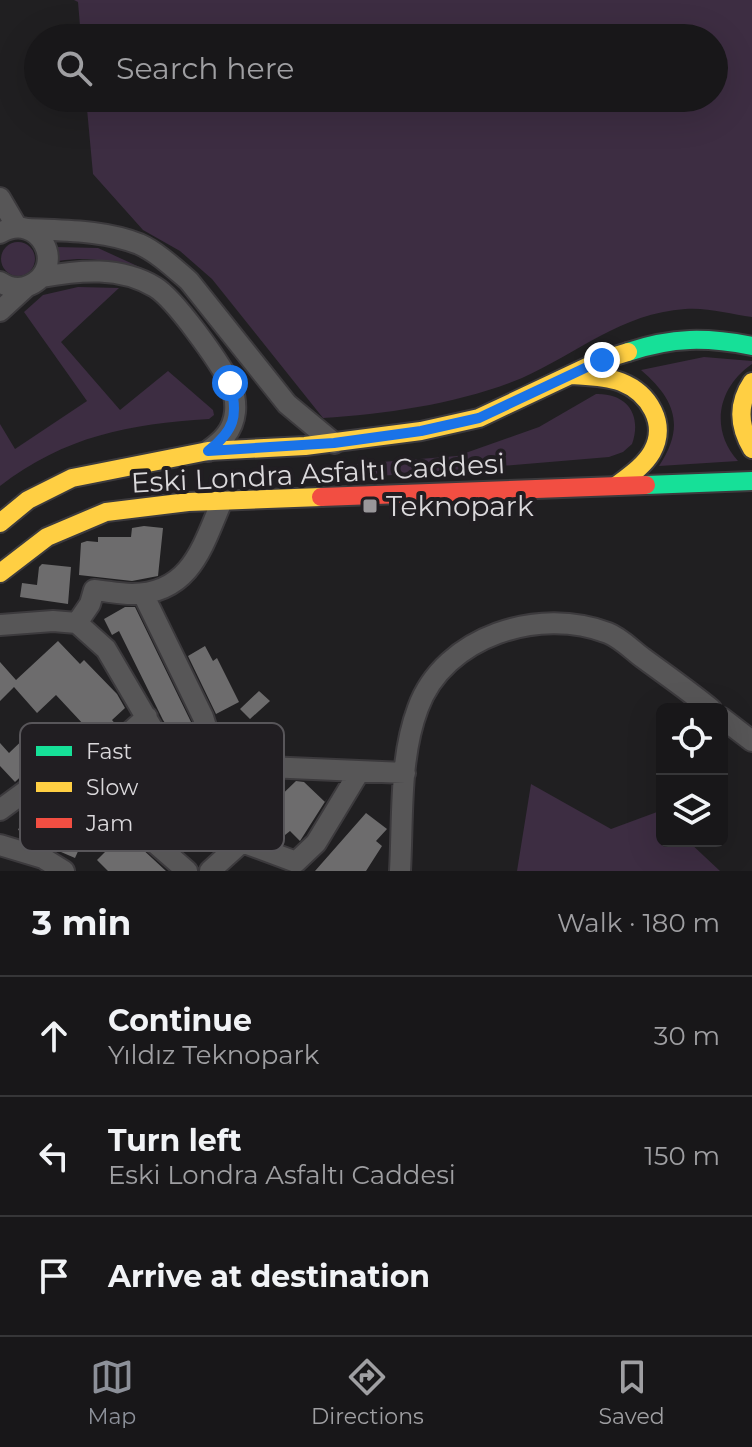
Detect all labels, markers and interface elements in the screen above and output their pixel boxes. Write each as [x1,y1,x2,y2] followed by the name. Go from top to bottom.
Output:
[24,24,728,112] search box
[52,46,96,90] icon: search
[116,50,294,87] text: Search here
[584,342,620,378] route end
[212,365,248,401] route start
[130,446,506,500] street label: Eski Londra Asfaltı Caddesi
[386,489,534,523] place label: Teknopark
[361,497,379,515] marker: Teknopark
[656,703,728,847] map controls
[656,703,728,775] button: locate
[20,723,284,851] legend
[86,738,132,765] text: Fast
[86,774,139,801] text: Slow
[656,775,728,847] button: layers
[85,810,133,837] text: Jam
[32,902,131,944] text: 3 min
[557,907,720,939] text: Walk · 180 m
[108,1002,252,1039] text: Continue
[32,1014,76,1058] icon: ahead
[654,1020,720,1052] text: 30 m
[108,1039,319,1071] text: Yıldız Teknopark
[108,1122,241,1159] text: Turn left
[32,1134,76,1178] icon: left
[644,1140,720,1172] text: 150 m
[108,1159,456,1191] text: Eski Londra Asfaltı Caddesi
[32,1254,76,1298] icon: arrive
[108,1258,430,1295] text: Arrive at destination
[87,1355,136,1430] tab: Map
[311,1355,424,1430] tab: Directions
[599,1355,665,1430] tab: Saved

